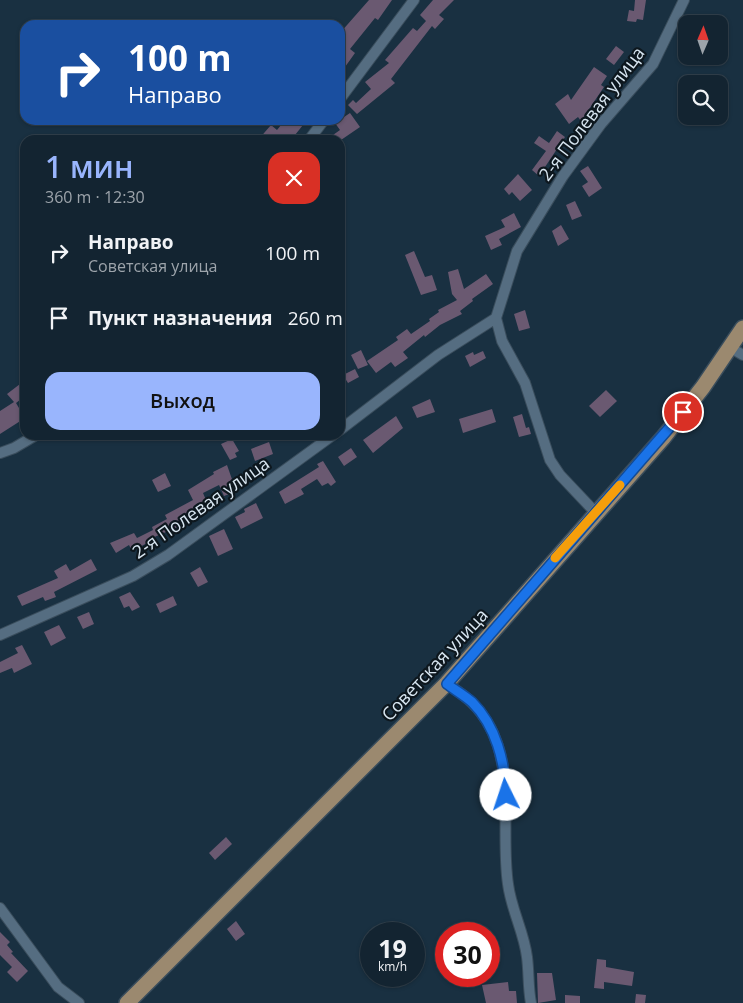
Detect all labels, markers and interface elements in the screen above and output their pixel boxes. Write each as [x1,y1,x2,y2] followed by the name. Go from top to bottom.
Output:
[678,15,728,65] north arrow
[678,15,728,125] map controls
[128,34,232,81] text: 100 m
[45,40,110,105] icon: right
[533,41,650,185] street label: 2-я Полевая улица
[678,75,728,125] button: search
[128,79,222,109] text: Направо
[45,146,133,187] text: 1 мин
[268,152,320,204] button: close
[45,186,145,208] text: 360 m · 12:30
[88,229,174,255] text: Направо
[45,239,73,267] icon: right
[265,240,320,266] text: 100 m
[88,255,218,277] text: Советская улица
[45,304,73,332] icon: arrive
[88,305,273,331] text: Пункт назначения
[288,305,343,331] text: 260 m
[45,372,320,430] button: Выход
[662,391,704,433] pin
[669,398,697,426] icon: arrive
[127,451,274,563] street label: 2-я Полевая улица
[376,603,493,726] street label: Советская улица
[479,768,531,820] position arrow
[435,922,500,987] speed limit sign: 30
[378,931,407,965] text: 19
[378,958,407,975] text: km/h

